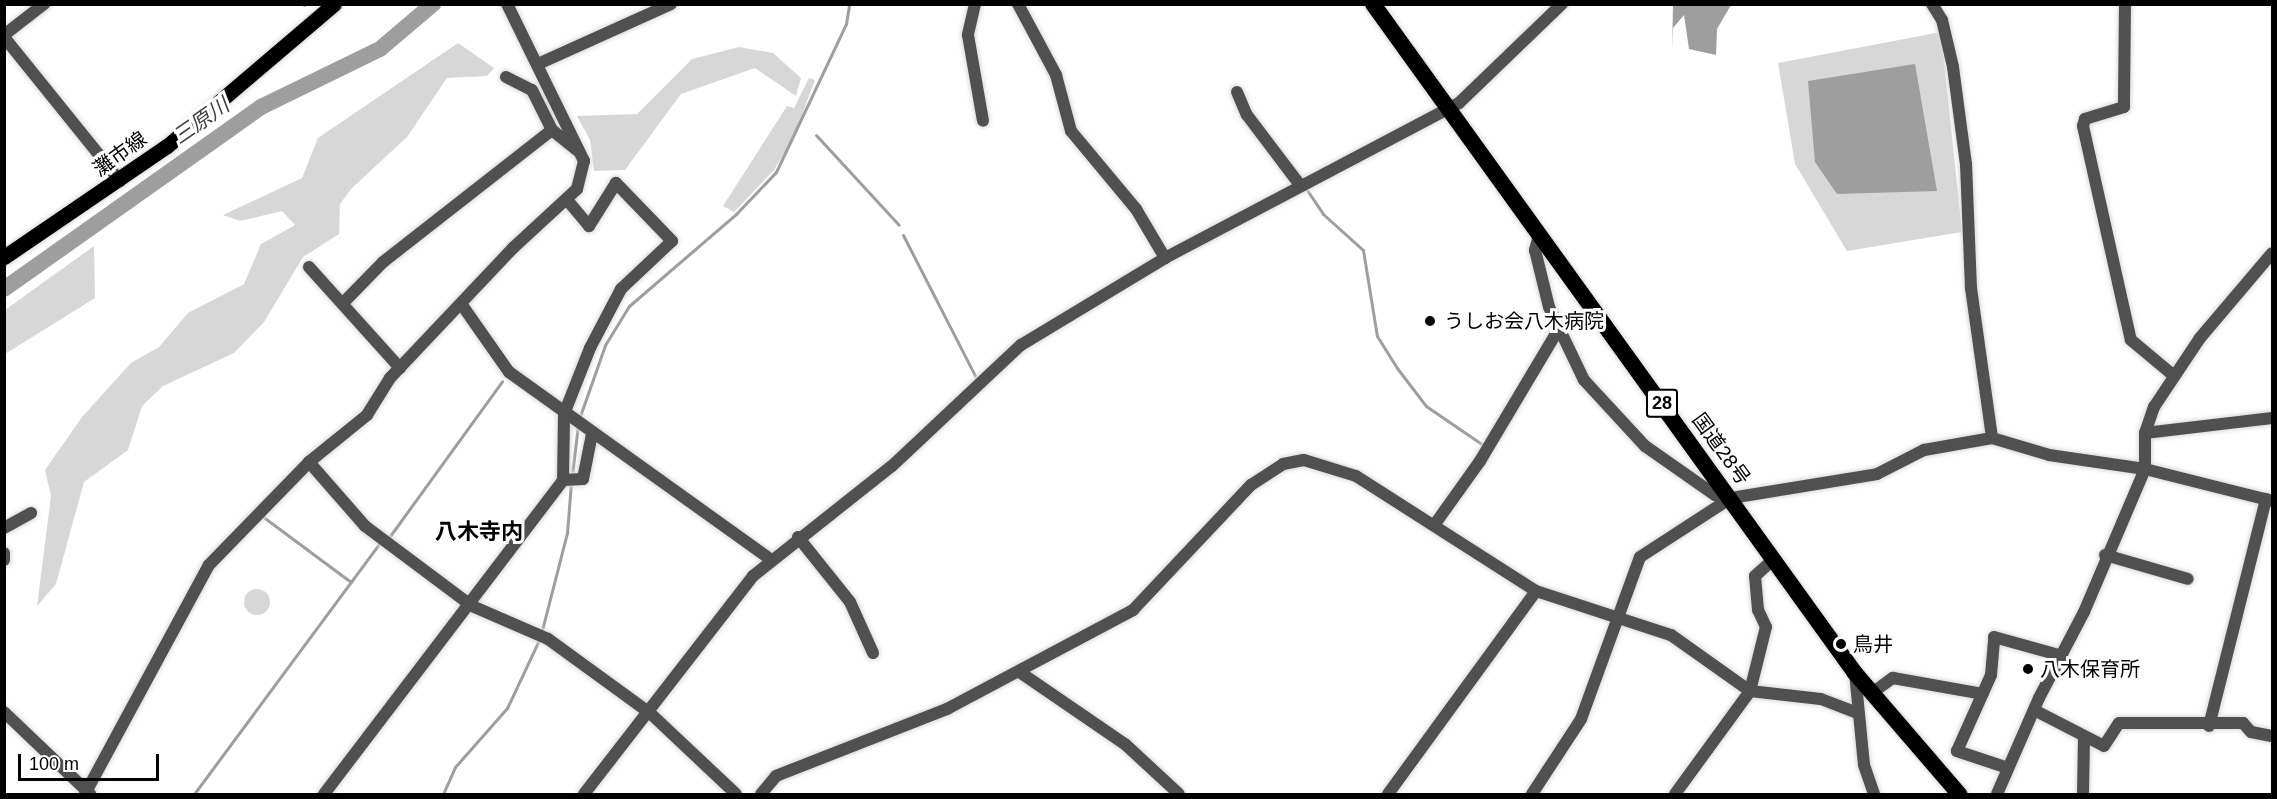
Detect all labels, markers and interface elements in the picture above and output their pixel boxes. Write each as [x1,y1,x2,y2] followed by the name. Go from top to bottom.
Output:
[168,93,234,149] water label: 三原川
[89,127,151,181] street label: 灘市線
[1444,309,1604,333] place label: うしお会八木病院
[1421,312,1439,330] marker: うしお会八木病院
[1646,388,1678,418] road number: 28
[1687,409,1755,489] street label: 国道28号
[435,519,523,545] district label: 八木寺内
[1853,632,1893,656] place label: 鳥井
[1834,637,1848,651] marker: 鳥井
[2040,657,2140,681] place label: 八木保育所
[2021,662,2035,676] marker: 八木保育所
[21,742,162,780] scale bar
[29,754,79,774] text: 100 m

